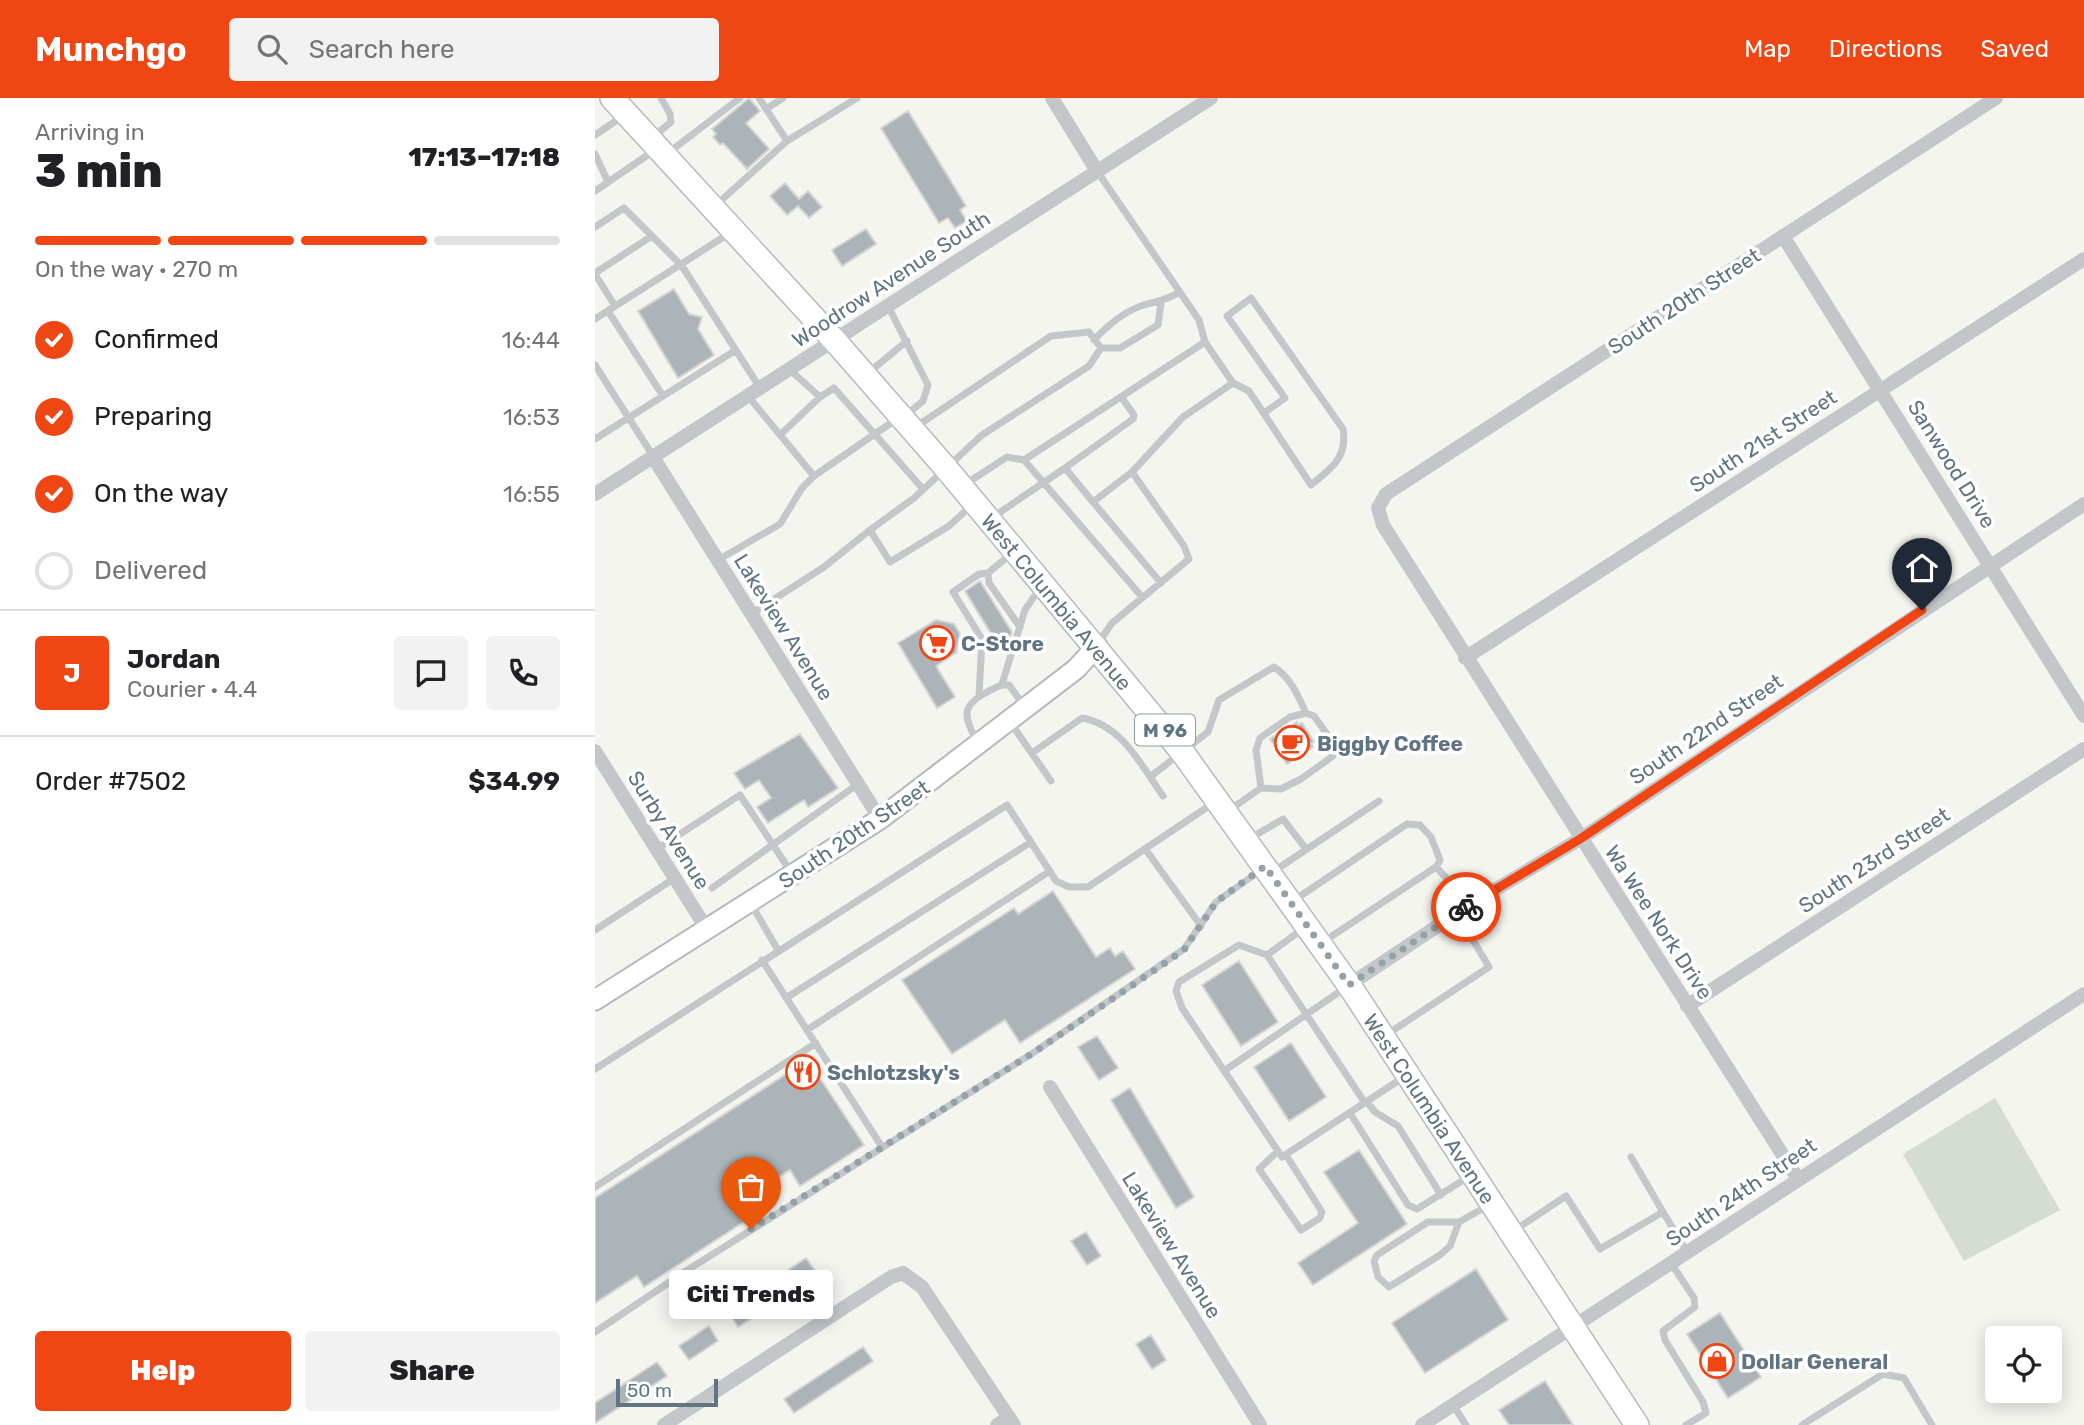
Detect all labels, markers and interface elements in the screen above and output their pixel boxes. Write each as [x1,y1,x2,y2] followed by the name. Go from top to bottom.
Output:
[229,18,719,81] search box
[35,30,187,69] text: Munchgo
[253,30,291,68] icon: search
[309,34,455,65] text: Search here
[1744,35,1791,63] text: Map
[1829,35,1942,63] text: Directions
[1980,35,2049,63] text: Saved
[35,118,145,146] text: Arriving in
[408,142,560,173] text: 17:13–17:18
[35,144,163,199] text: 3 min
[787,206,995,352] street label: Woodrow Avenue South
[1603,242,1765,360] street label: South 20th Street
[35,255,238,283] text: On the way · 270 m
[35,321,73,359] icon: check
[94,324,219,355] text: Confirmed
[502,326,560,354] text: 16:44
[1685,384,1841,498] street label: South 21st Street
[1903,395,2001,533] street label: Sanwood Drive
[35,398,73,436] icon: check
[94,401,212,432] text: Preparing
[503,403,560,431] text: 16:53
[35,475,73,513] icon: check
[94,478,228,509] text: On the way
[503,480,560,508] text: 16:55
[976,508,1138,695] street label: West Columbia Avenue
[1892,538,1952,610] pin
[729,549,839,705] street label: Lakeview Avenue
[1903,549,1941,587] icon: home
[94,555,207,586] text: Delivered
[918,624,956,662] supermarket icon: C-Store
[961,631,1044,656] place label: C-Store
[394,636,468,710] button: chat
[486,636,560,710] button: phone
[127,644,220,675] text: Jordan
[63,658,81,689] text: J
[1625,668,1787,790] street label: South 22nd Street
[127,675,257,703] text: Courier · 4.4
[1135,715,1195,746] road number: M 96
[1273,724,1311,762] cafe icon: Biggby Coffee
[1317,731,1463,756] place label: Biggby Coffee
[35,766,186,797] text: Order #7502
[468,766,560,797] text: $34.99
[623,766,715,894] street label: Surby Avenue
[774,774,934,894] street label: South 20th Street
[1794,802,1954,918] street label: South 23rd Street
[1600,840,1718,1004] street label: Wa Wee Nork Drive
[1431,872,1501,942] courier
[1447,888,1485,926] icon: bike
[1359,1009,1501,1208] street label: West Columbia Avenue
[784,1053,822,1091] restaurant icon: Schlotzsky's
[827,1060,960,1085] place label: Schlotzsky's
[1661,1132,1821,1252] street label: South 24th Street
[721,1157,781,1229] pin
[1117,1167,1227,1323] street label: Lakeview Avenue
[732,1168,770,1206] icon: bag
[669,1271,833,1320] callout: Citi Trends
[687,1280,815,1308] text: Citi Trends
[1985,1326,2062,1403] map controls
[1985,1326,2062,1403] button: locate
[35,1331,291,1411] button: Help
[305,1331,560,1411] button: Share
[1698,1342,1736,1380] shop icon: Dollar General
[1741,1349,1888,1374] place label: Dollar General
[616,1376,717,1408] scale bar
[627,1379,672,1402] text: 50 m

